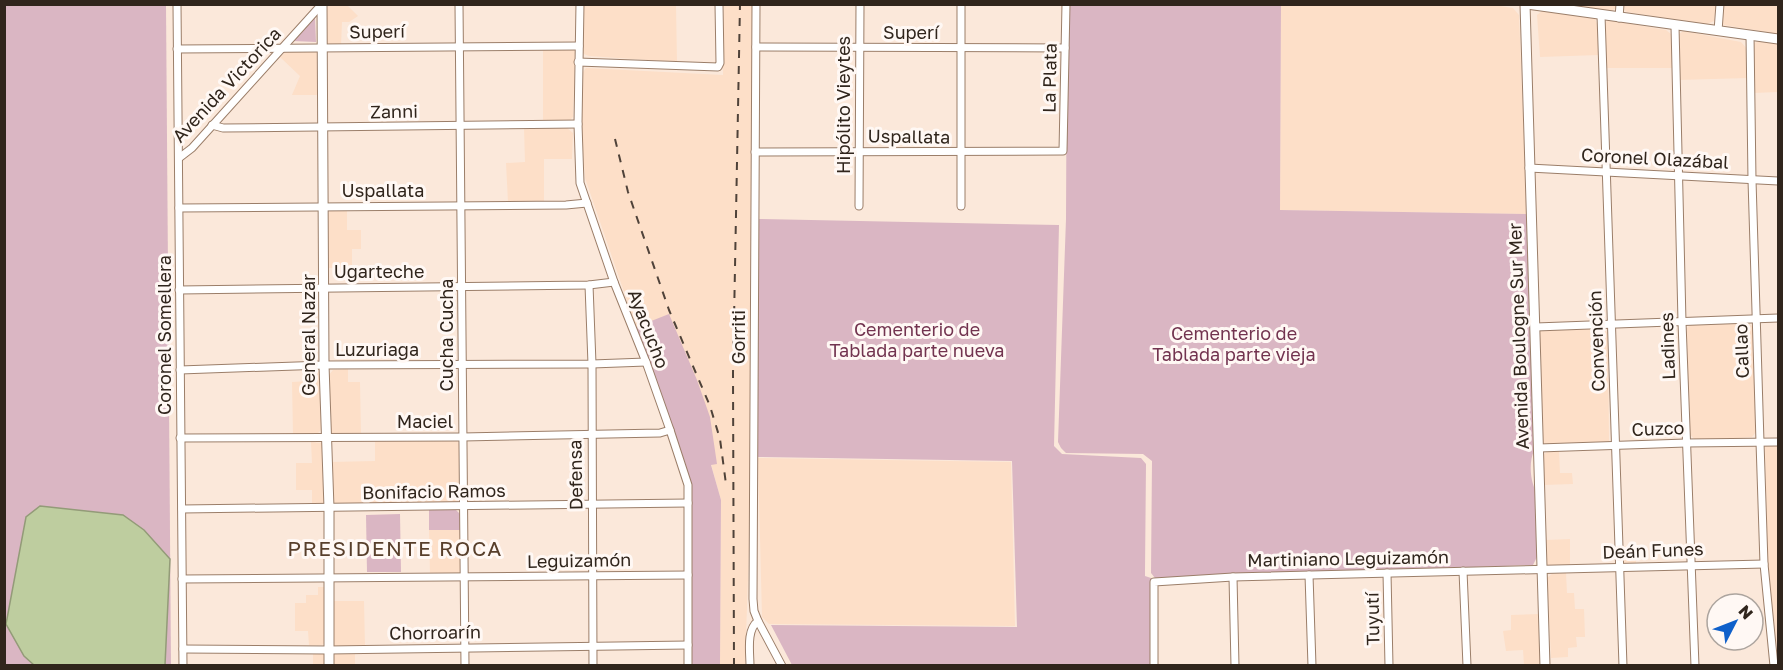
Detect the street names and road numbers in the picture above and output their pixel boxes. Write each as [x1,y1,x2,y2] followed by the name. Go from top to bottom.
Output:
[349,19,406,42] street label: Superí
[883,21,940,43] street label: Superí
[167,22,285,146] street label: Avenida Victorica
[832,36,854,174] street label: Hipólito Vieytes
[1037,43,1061,113] street label: La Plata
[370,100,418,122] street label: Zanni
[867,124,951,148] street label: Uspallata
[1581,143,1730,173] street label: Coronel Olazábal
[342,179,424,201] street label: Uspallata
[1503,222,1533,450] street label: Avenida Boulogne Sur Mer
[153,255,175,415] street label: Coronel Somellera
[334,260,424,282] street label: Ugarteche
[297,274,319,396] street label: General Nazar
[435,279,457,391] street label: Cucha Cucha
[624,286,674,371] street label: Ayacucho
[1583,290,1609,392] street label: Convención
[727,310,749,364] street label: Gorriti
[1655,312,1679,380] street label: Ladines
[1729,323,1753,379] street label: Callao
[335,338,419,360] street label: Luzuriaga
[397,410,453,432] street label: Maciel
[1631,416,1685,440] street label: Cuzco
[563,440,587,510] street label: Defensa
[362,479,506,503] street label: Bonifacio Ramos
[1602,537,1704,563] street label: Deán Funes
[1247,545,1449,571] street label: Martiniano Leguizamón
[527,548,631,572] street label: Leguizamón
[1361,591,1383,646] street label: Tuyutí
[389,620,481,644] street label: Chorroarín

